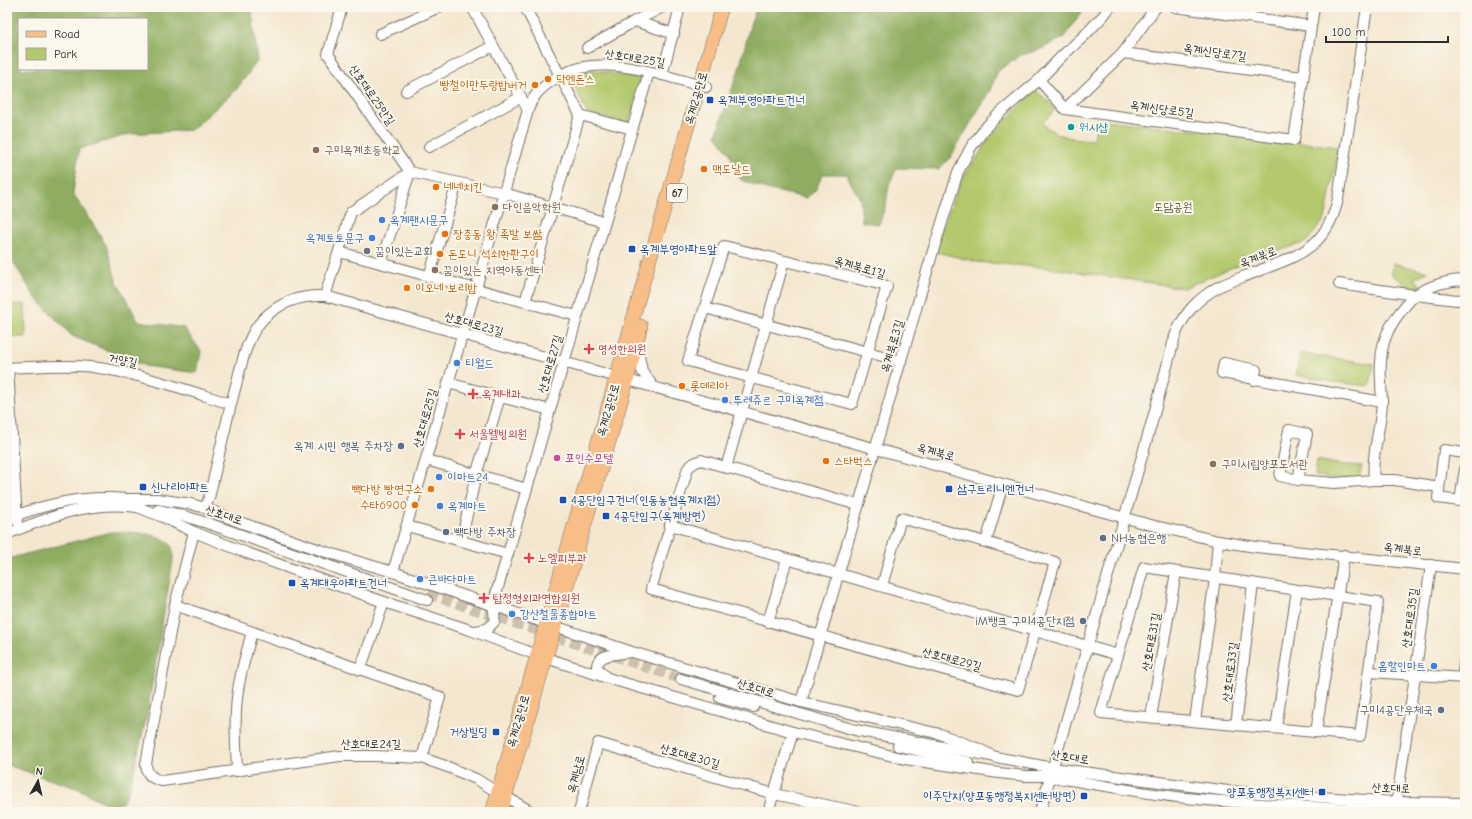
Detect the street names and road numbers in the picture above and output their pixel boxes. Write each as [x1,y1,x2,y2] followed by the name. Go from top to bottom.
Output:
[1183,41,1248,63] street label: 옥계신당로7길
[604,46,667,70] street label: 산호대로25길
[346,62,398,128] street label: 산호대로25안길
[682,70,710,126] street label: 옥계2공단로
[1129,98,1195,120] street label: 옥계신당로5길
[667,184,687,202] road number: 67
[1237,244,1279,270] street label: 옥계북로
[833,253,888,281] street label: 옥계북로1길
[443,309,505,339] street label: 산호대로23길
[878,318,906,374] street label: 옥계북로3길
[535,333,565,395] street label: 산호대로27길
[107,350,139,370] street label: 거양길
[594,382,622,438] street label: 옥계2공단로
[410,386,440,449] street label: 산호대로25길
[916,440,956,464] street label: 옥계북로
[203,502,245,528] street label: 산호대로
[1383,540,1423,558] street label: 옥계북로
[1399,587,1421,649] street label: 산호대로35길
[1139,611,1163,672] street label: 산호대로31길
[1219,641,1241,703] street label: 산호대로33길
[921,644,984,674] street label: 산호대로29길
[735,676,777,700] street label: 산호대로
[504,693,532,749] street label: 옥계2공단로
[341,737,401,751] street label: 산호대로24길
[658,741,722,771] street label: 산호대로30길
[1050,747,1090,767] street label: 산호대로
[564,754,588,794] street label: 옥계남로
[1371,780,1411,796] street label: 산호대로

